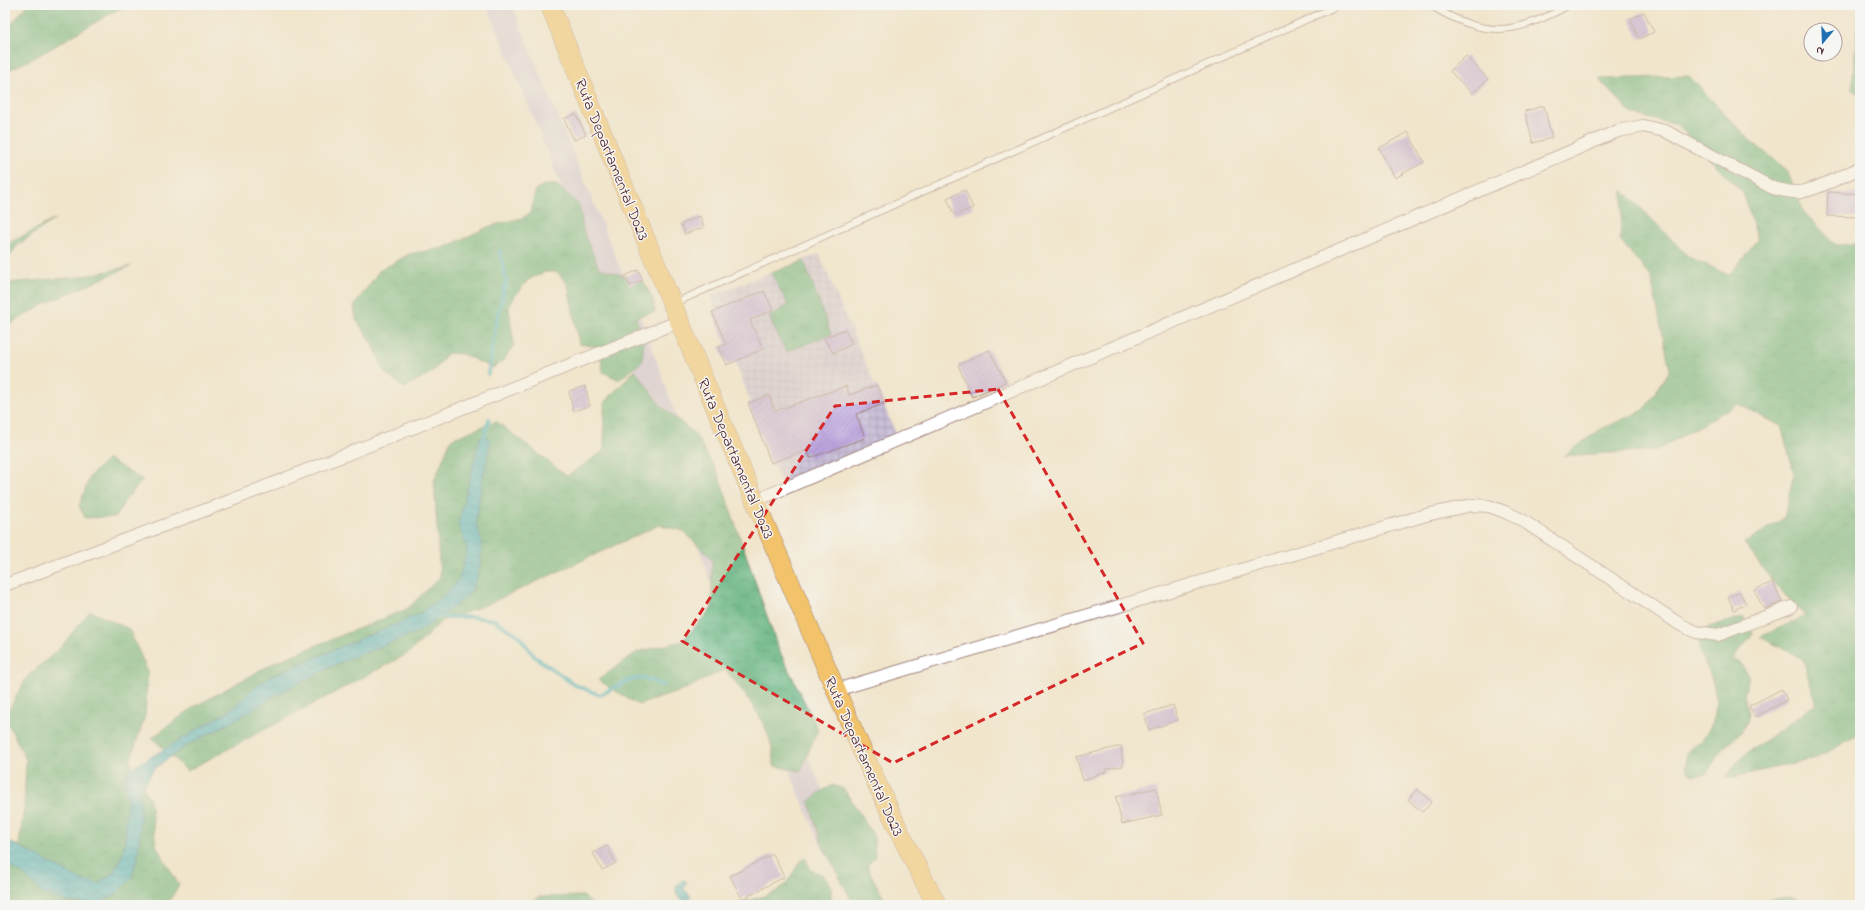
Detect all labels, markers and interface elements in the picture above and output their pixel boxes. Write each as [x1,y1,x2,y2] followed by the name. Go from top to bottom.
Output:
[1803,22,1843,62] north arrow
[1814,42,1826,59] text: N
[568,75,655,244] street label: Ruta Departamental D023
[690,375,780,543] street label: Ruta Departamental D023
[817,673,909,841] street label: Ruta Departamental D023

